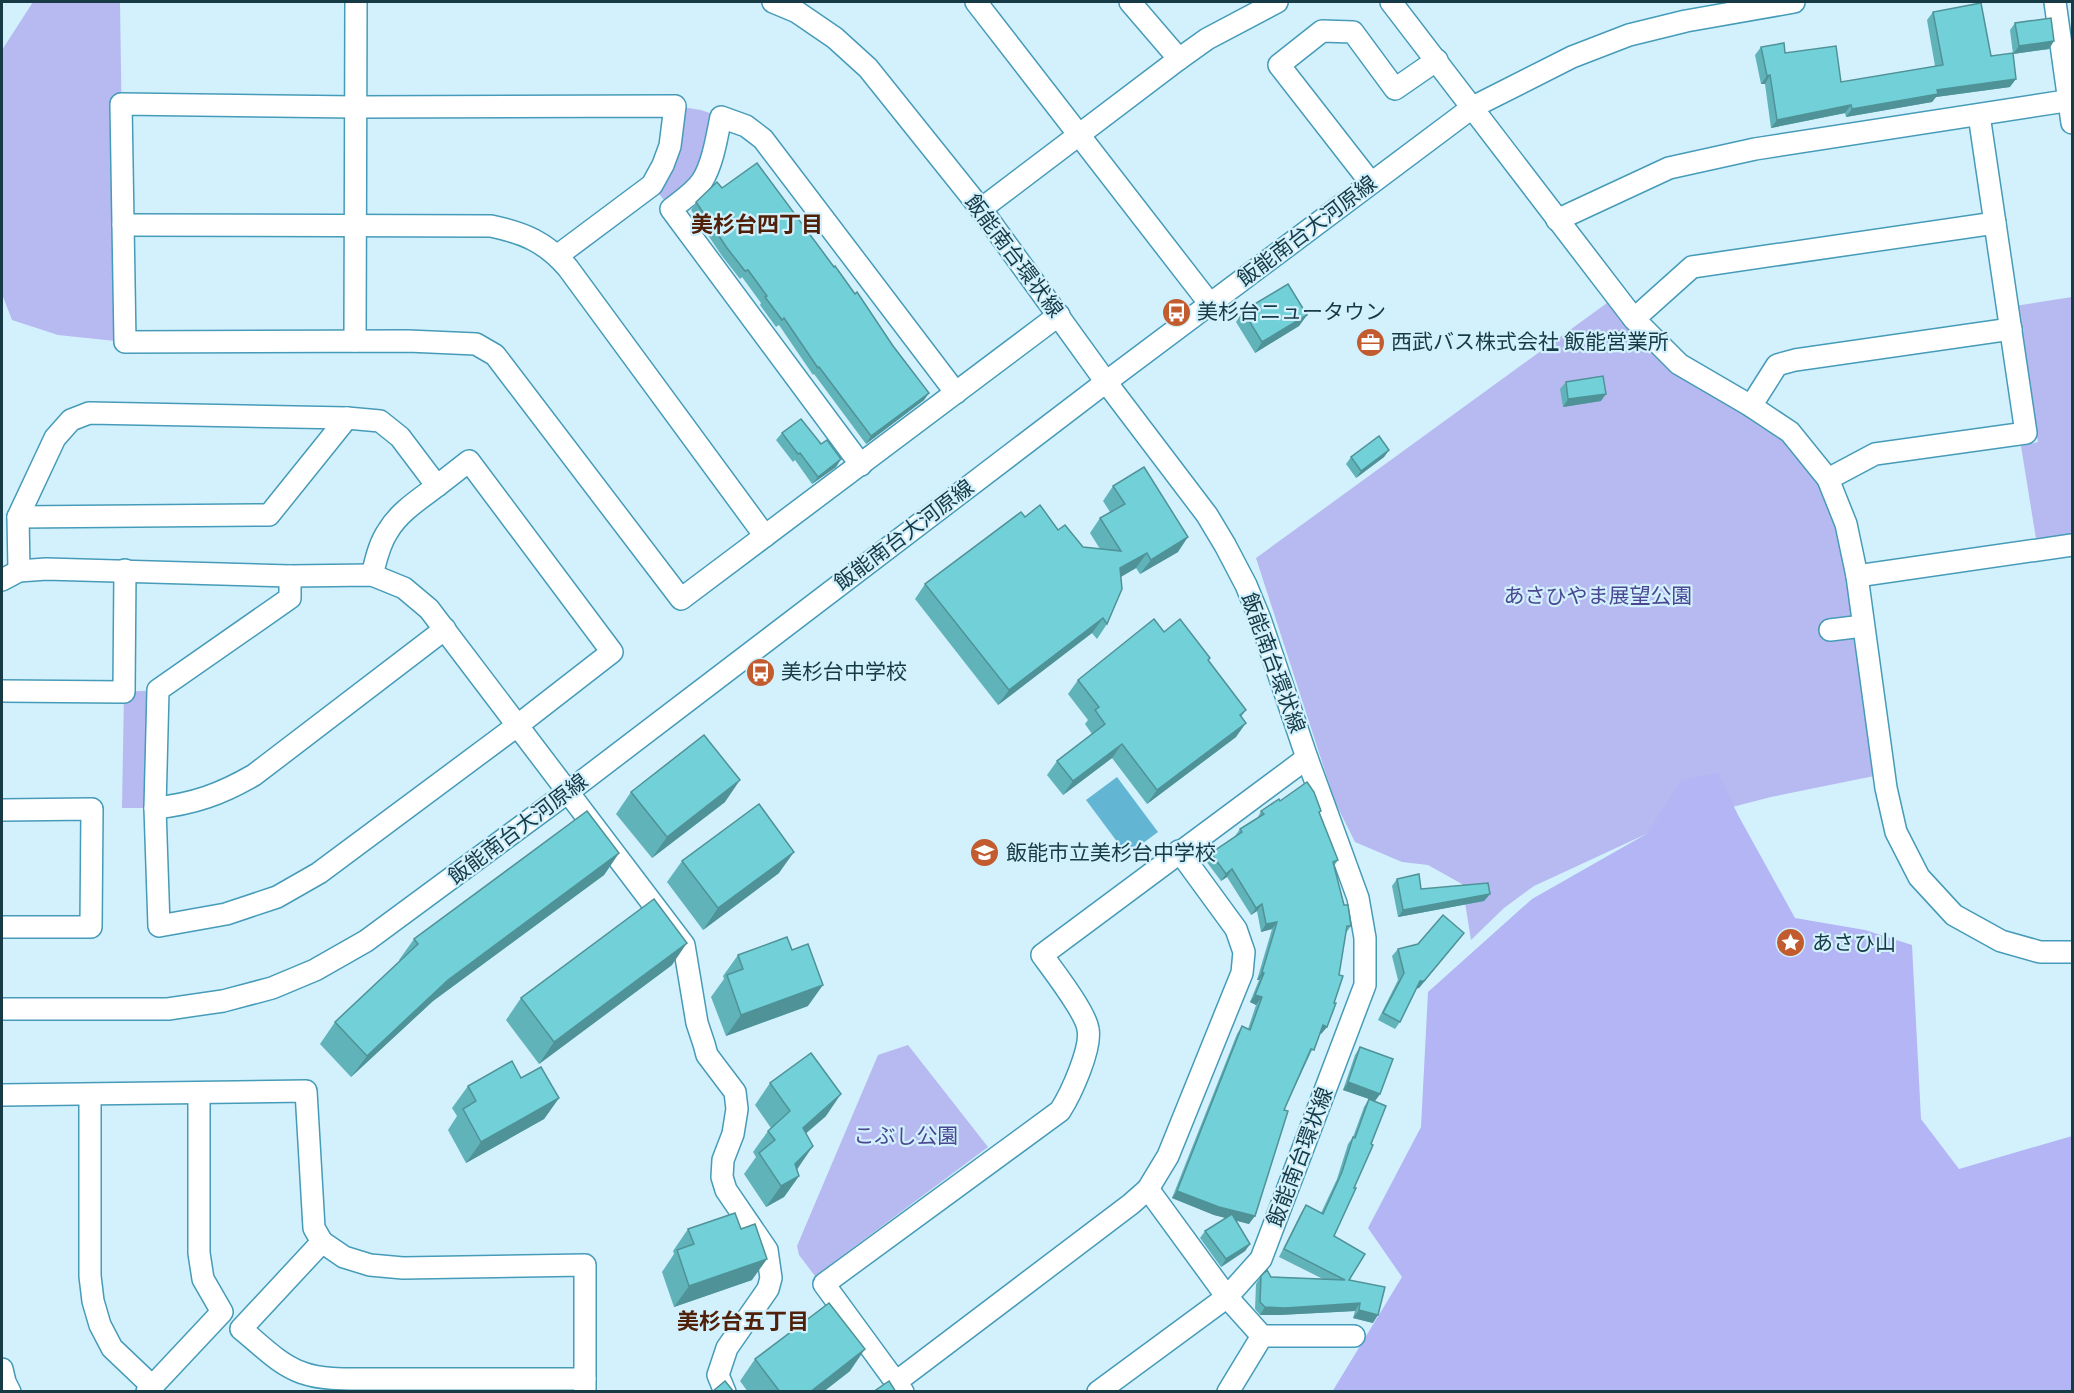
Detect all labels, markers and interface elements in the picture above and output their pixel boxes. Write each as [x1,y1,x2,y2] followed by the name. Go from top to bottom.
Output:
[1232,170,1382,292] street label: 飯能南台大河原線
[959,189,1069,323] street label: 飯能南台環状線
[691,211,823,238] district label: 美杉台四丁目
[1160,296,1192,328] bus stop icon: 美杉台ニュータウン
[1197,299,1386,325] place label: 美杉台ニュータウン
[1354,326,1386,358] office icon: 西武バス株式会社 飯能営業所
[1391,329,1669,355] place label: 西武バス株式会社 飯能営業所
[829,474,979,596] street label: 飯能南台大河原線
[1504,583,1693,609] park label: あさひやま展望公園
[1236,589,1310,737] street label: 飯能南台環状線
[744,656,776,688] bus stop icon: 美杉台中学校
[781,659,907,685] place label: 美杉台中学校
[443,768,593,890] street label: 飯能南台大河原線
[969,837,1001,869] school or university icon: 飯能市立美杉台中学校
[1006,840,1216,866] place label: 飯能市立美杉台中学校
[1775,927,1807,959] place icon: あさひ山
[1812,930,1896,956] place label: あさひ山
[1262,1084,1338,1230] street label: 飯能南台環状線
[854,1123,959,1149] park label: こぶし公園
[677,1308,809,1335] district label: 美杉台五丁目

